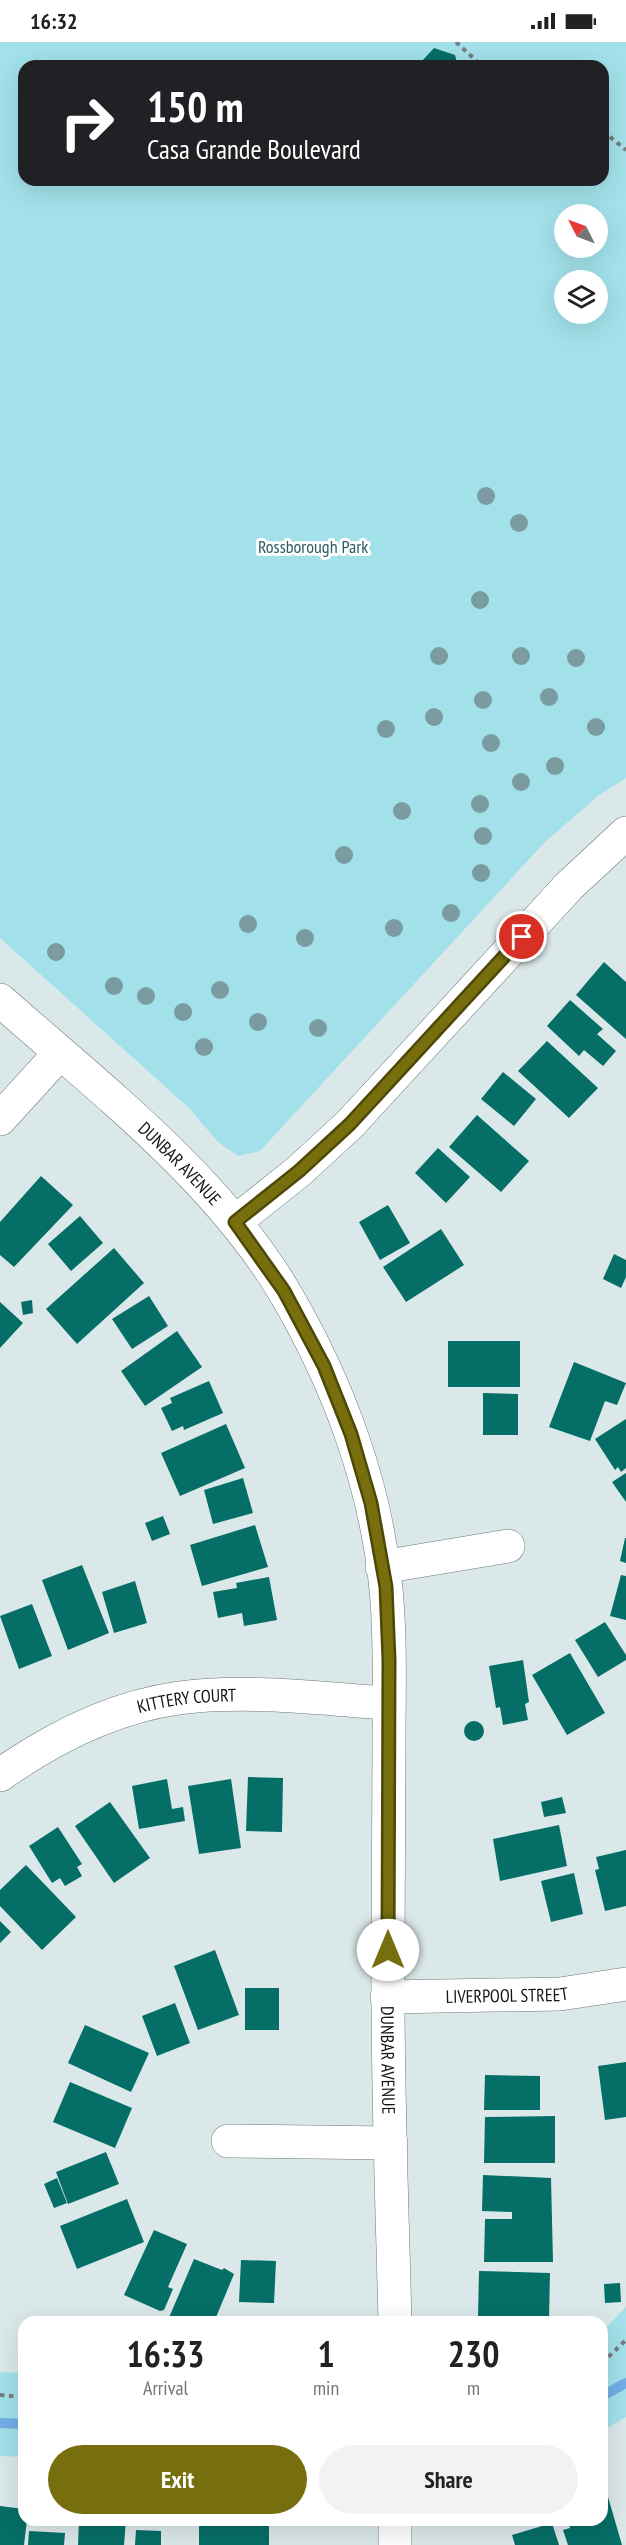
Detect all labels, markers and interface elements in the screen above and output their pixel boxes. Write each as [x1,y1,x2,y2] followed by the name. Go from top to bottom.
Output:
[30,7,78,35] text: 16:32
[147,79,244,134] text: 150 m
[48,84,126,162] icon: right
[147,132,361,166] text: Casa Grande Boulevard
[554,204,608,258] north arrow
[554,204,608,324] map controls
[554,270,608,324] button: layers
[258,535,368,558] park label: Rossborough Park
[496,911,547,962] pin
[505,920,538,953] icon: arrive
[134,1116,226,1210] street label: DUNBAR AVENUE
[134,1683,236,1718] street label: KITTERY COURT
[356,1918,420,1982] position arrow
[445,1981,570,2007] street label: LIVERPOOL STREET
[376,2006,401,2115] street label: DUNBAR AVENUE
[127,2330,204,2377] text: 16:33
[317,2330,335,2377] text: 1
[448,2330,499,2377] text: 230
[143,2375,188,2401] text: Arrival
[313,2375,339,2401] text: min
[467,2375,480,2401] text: m
[48,2445,307,2514] button: Exit
[319,2445,578,2514] button: Share

